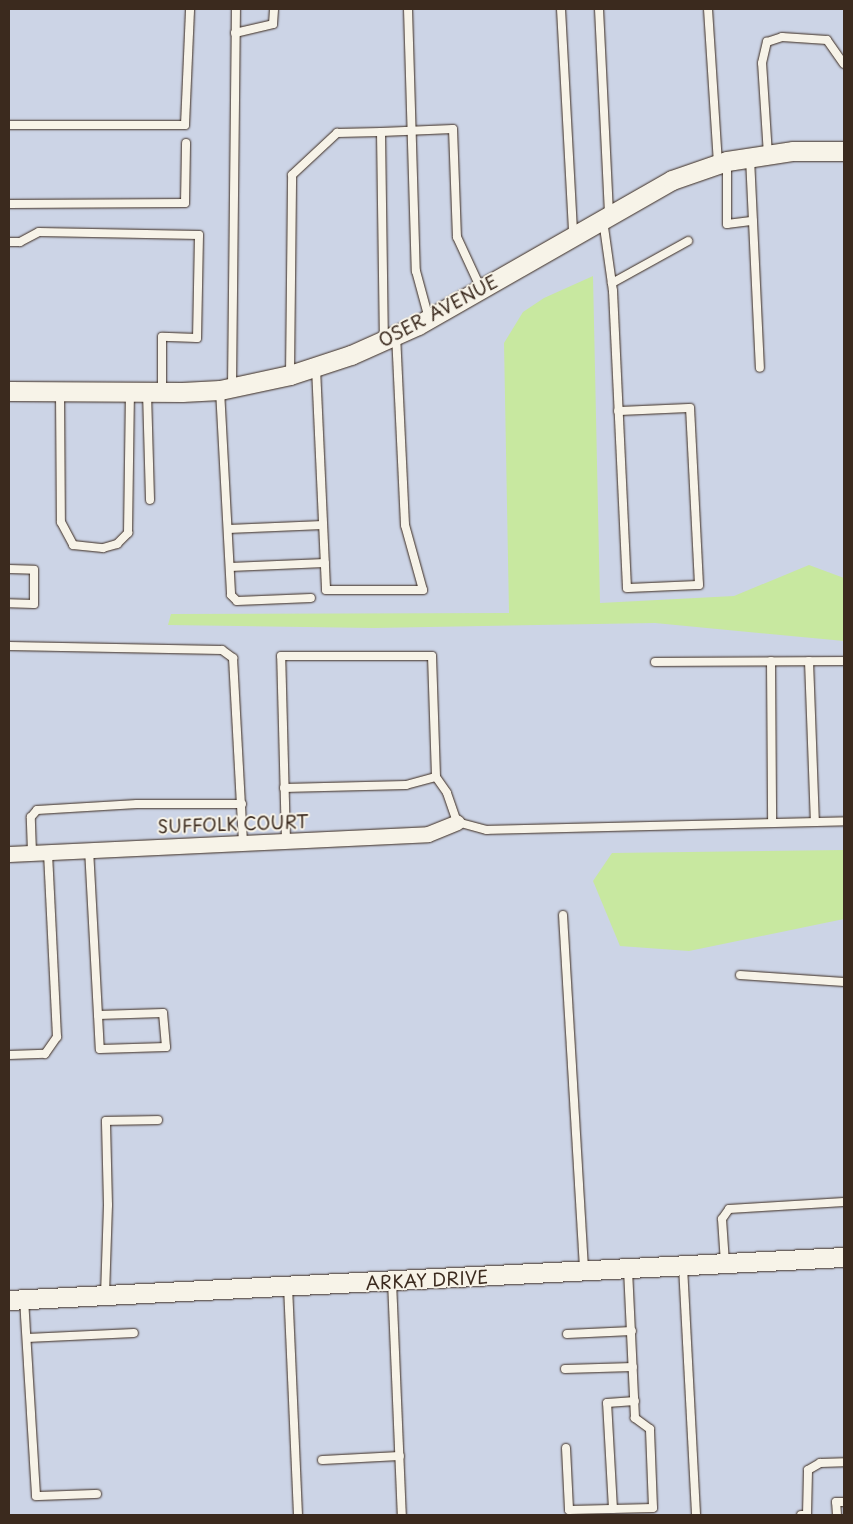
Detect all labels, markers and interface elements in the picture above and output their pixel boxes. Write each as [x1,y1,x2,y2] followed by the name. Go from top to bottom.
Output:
[375,271,501,351] street label: OSER AVENUE
[156,811,310,837] street label: SUFFOLK COURT
[364,1266,490,1294] street label: ARKAY DRIVE

